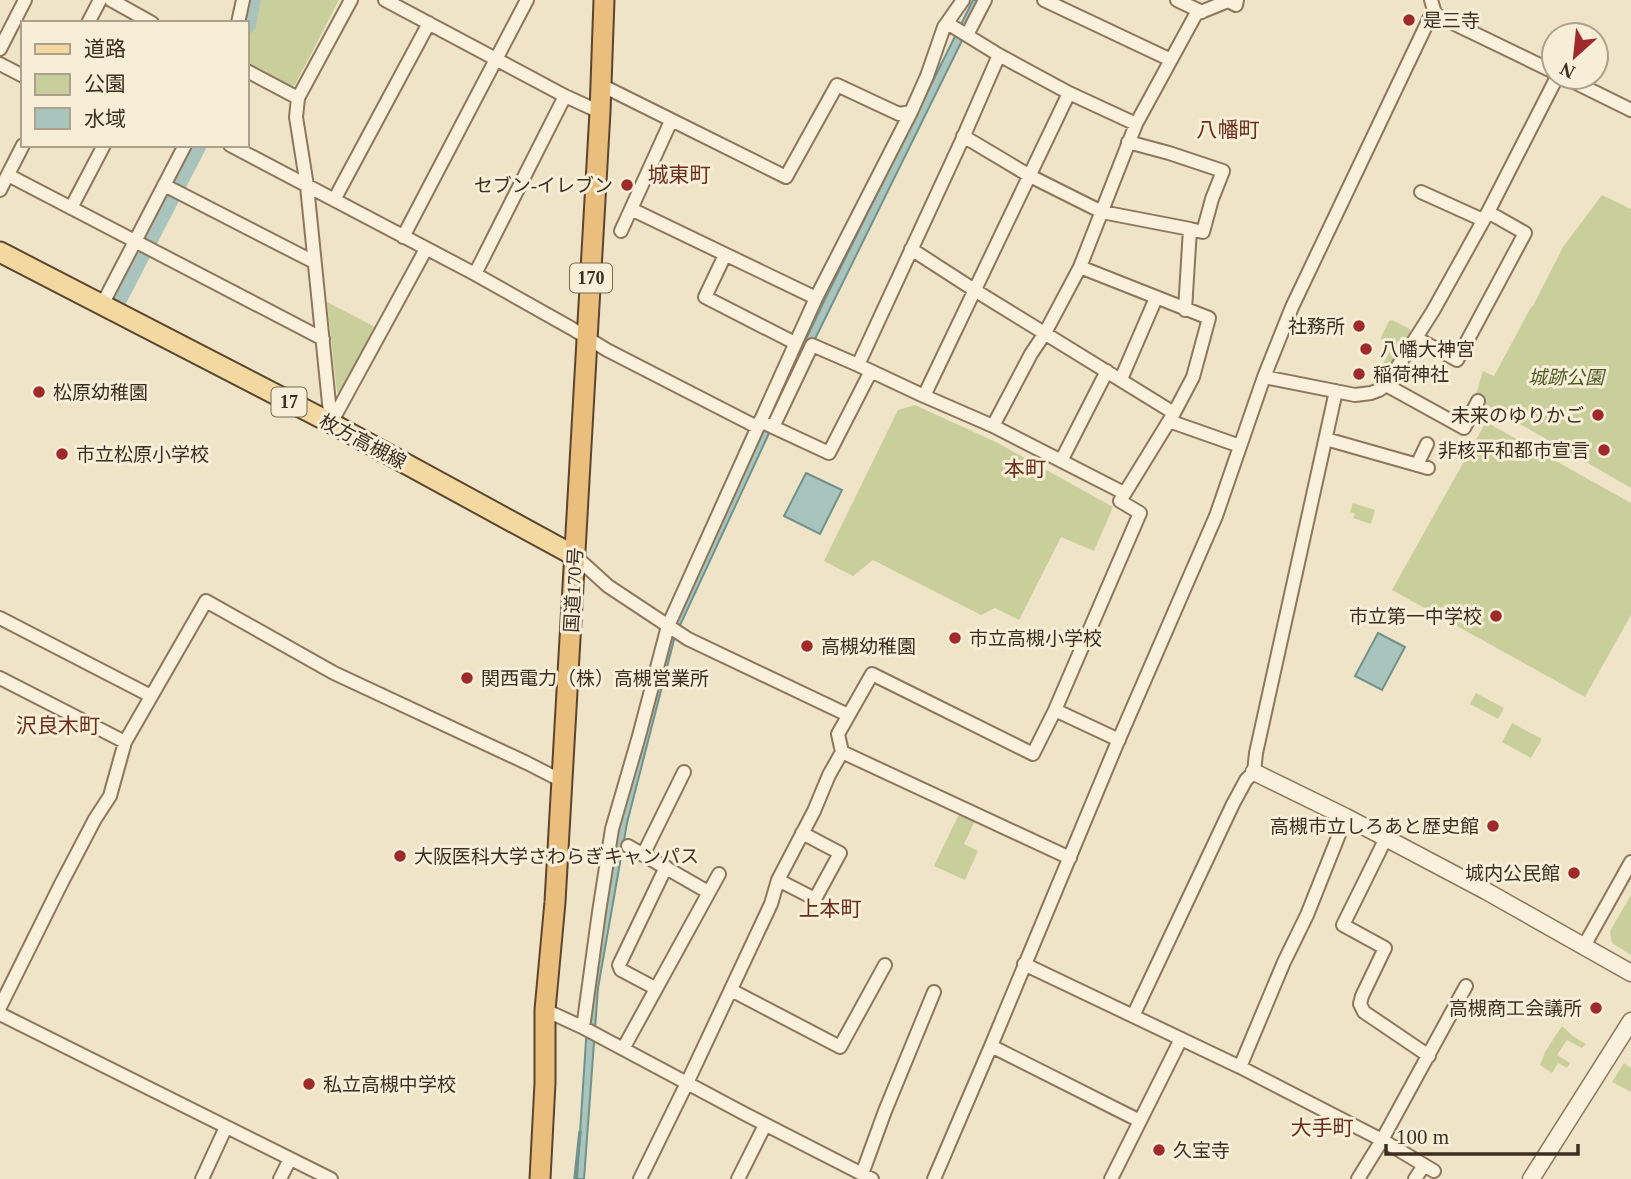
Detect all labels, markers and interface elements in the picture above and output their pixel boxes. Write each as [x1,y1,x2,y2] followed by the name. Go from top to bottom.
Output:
[1423,10,1480,31] place label: 是三寺
[1401,12,1417,28] marker: 是三寺
[21,21,248,147] legend
[1540,21,1610,91] north arrow
[84,37,126,61] text: 道路
[1556,58,1578,83] text: N
[84,72,126,96] text: 公園
[84,107,126,131] text: 水域
[1197,118,1260,142] district label: 八幡町
[648,163,711,187] district label: 城東町
[474,175,613,196] place label: セブン-イレブン
[619,177,635,193] marker: セブン-イレブン
[570,264,612,292] road number: 170
[1288,316,1345,337] place label: 社務所
[1351,318,1367,334] marker: 社務所
[1380,339,1475,360] place label: 八幡大神宮
[1358,341,1374,357] marker: 八幡大神宮
[1373,364,1449,385] place label: 稲荷神社
[1351,366,1367,382] marker: 稲荷神社
[1528,367,1607,388] park label: 城跡公園
[53,382,148,403] place label: 松原幼稚園
[31,384,47,400] marker: 松原幼稚園
[272,388,306,416] road number: 17
[1451,405,1584,426] place label: 未来のゆりかご
[1590,407,1606,423] marker: 未来のゆりかご
[316,410,410,473] street label: 枚方高槻線
[1438,440,1590,461] place label: 非核平和都市宣言
[1596,442,1612,458] marker: 非核平和都市宣言
[76,444,209,465] place label: 市立松原小学校
[54,446,70,462] marker: 市立松原小学校
[1004,457,1046,481] district label: 本町
[561,547,586,633] street label: 国道170号
[1349,606,1482,627] place label: 市立第一中学校
[1488,608,1504,624] marker: 市立第一中学校
[969,628,1102,649] place label: 市立高槻小学校
[947,630,963,646] marker: 市立高槻小学校
[821,636,916,657] place label: 高槻幼稚園
[799,638,815,654] marker: 高槻幼稚園
[481,668,709,689] place label: 関西電力（株）高槻営業所
[459,670,475,686] marker: 関西電力（株）高槻営業所
[16,714,100,738] district label: 沢良木町
[1270,816,1479,837] place label: 高槻市立しろあと歴史館
[1485,818,1501,834] marker: 高槻市立しろあと歴史館
[414,846,699,867] place label: 大阪医科大学さわらぎキャンパス
[392,848,408,864] marker: 大阪医科大学さわらぎキャンパス
[1465,863,1560,884] place label: 城内公民館
[1566,865,1582,881] marker: 城内公民館
[799,897,862,921] district label: 上本町
[1449,998,1582,1019] place label: 高槻商工会議所
[1588,1000,1604,1016] marker: 高槻商工会議所
[323,1074,456,1095] place label: 私立高槻中学校
[301,1076,317,1092] marker: 私立高槻中学校
[1386,1112,1578,1156] scale bar
[1291,1116,1354,1140] district label: 大手町
[1396,1125,1449,1149] text: 100 m
[1173,1140,1230,1161] place label: 久宝寺
[1151,1142,1167,1158] marker: 久宝寺

